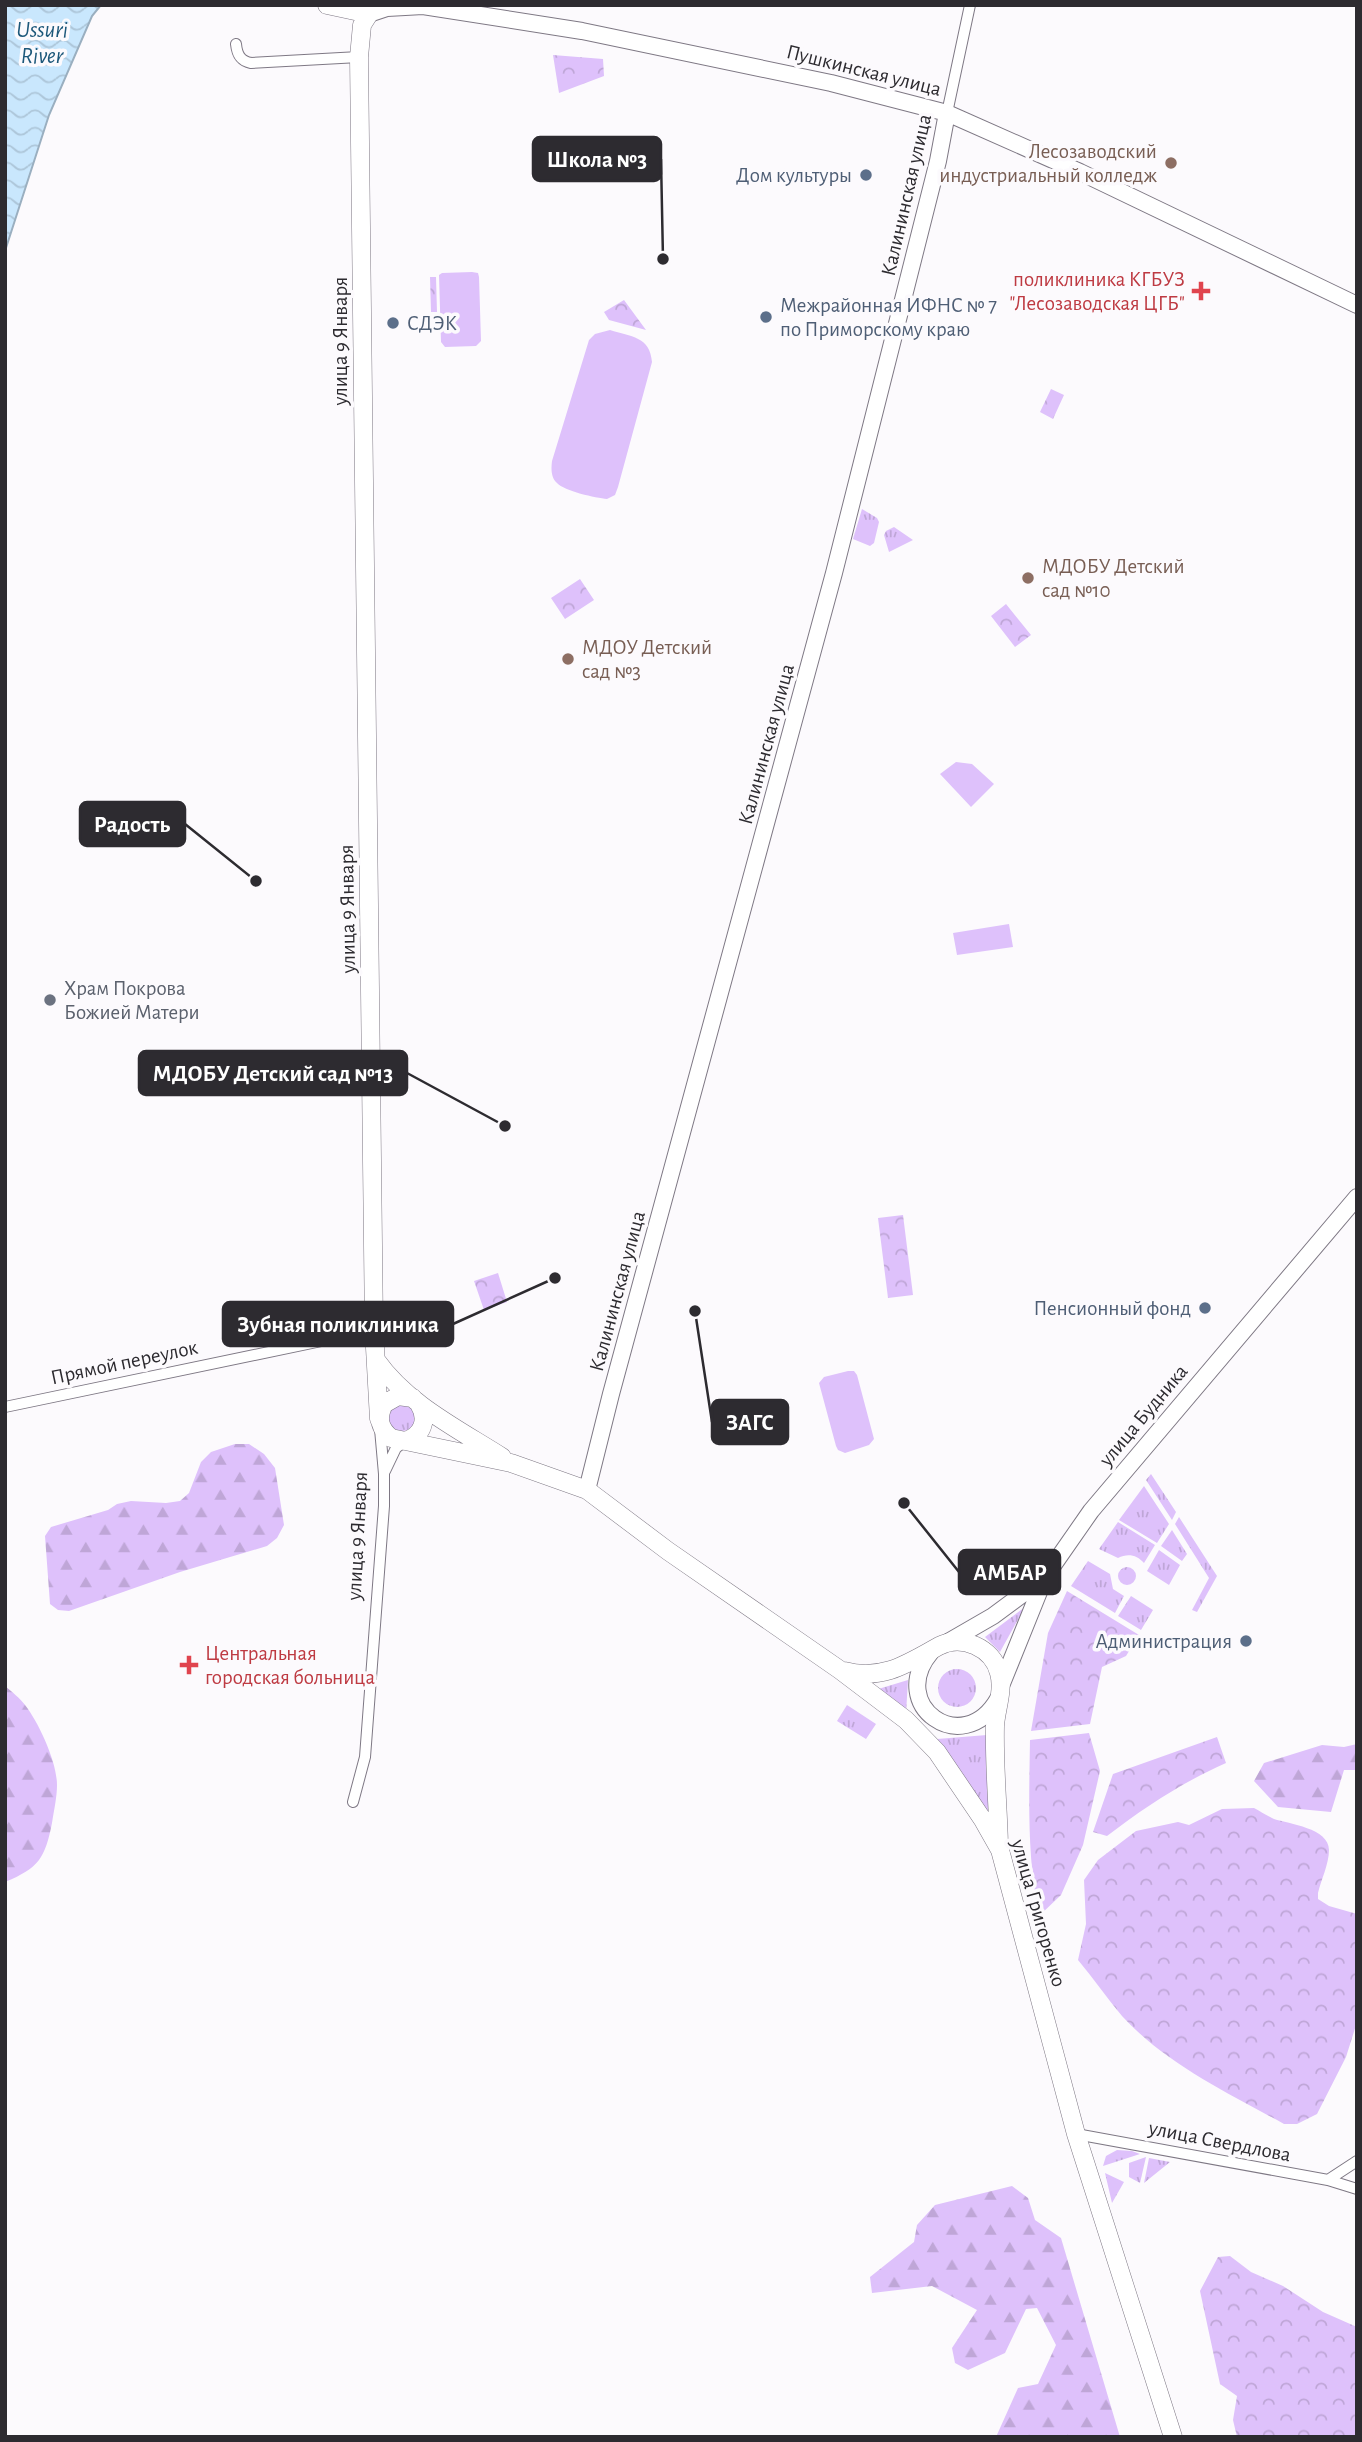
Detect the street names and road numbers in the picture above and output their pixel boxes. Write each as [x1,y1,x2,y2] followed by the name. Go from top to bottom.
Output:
[784,41,944,100] street label: Пушкинская улица
[878,112,935,278] street label: Калининская улица
[330,277,351,406] street label: улица 9 Января
[735,661,798,827] street label: Калининская улица
[336,844,359,975] street label: улица 9 Января
[586,1208,649,1374] street label: Калининская улица
[49,1337,200,1388] street label: Прямой переулок
[1094,1360,1192,1471] street label: улица Будника
[344,1471,371,1602] street label: улица 9 Января
[1007,1836,1070,1989] street label: улица Григоренко
[1146,2117,1293,2166] street label: улица Свердлова

